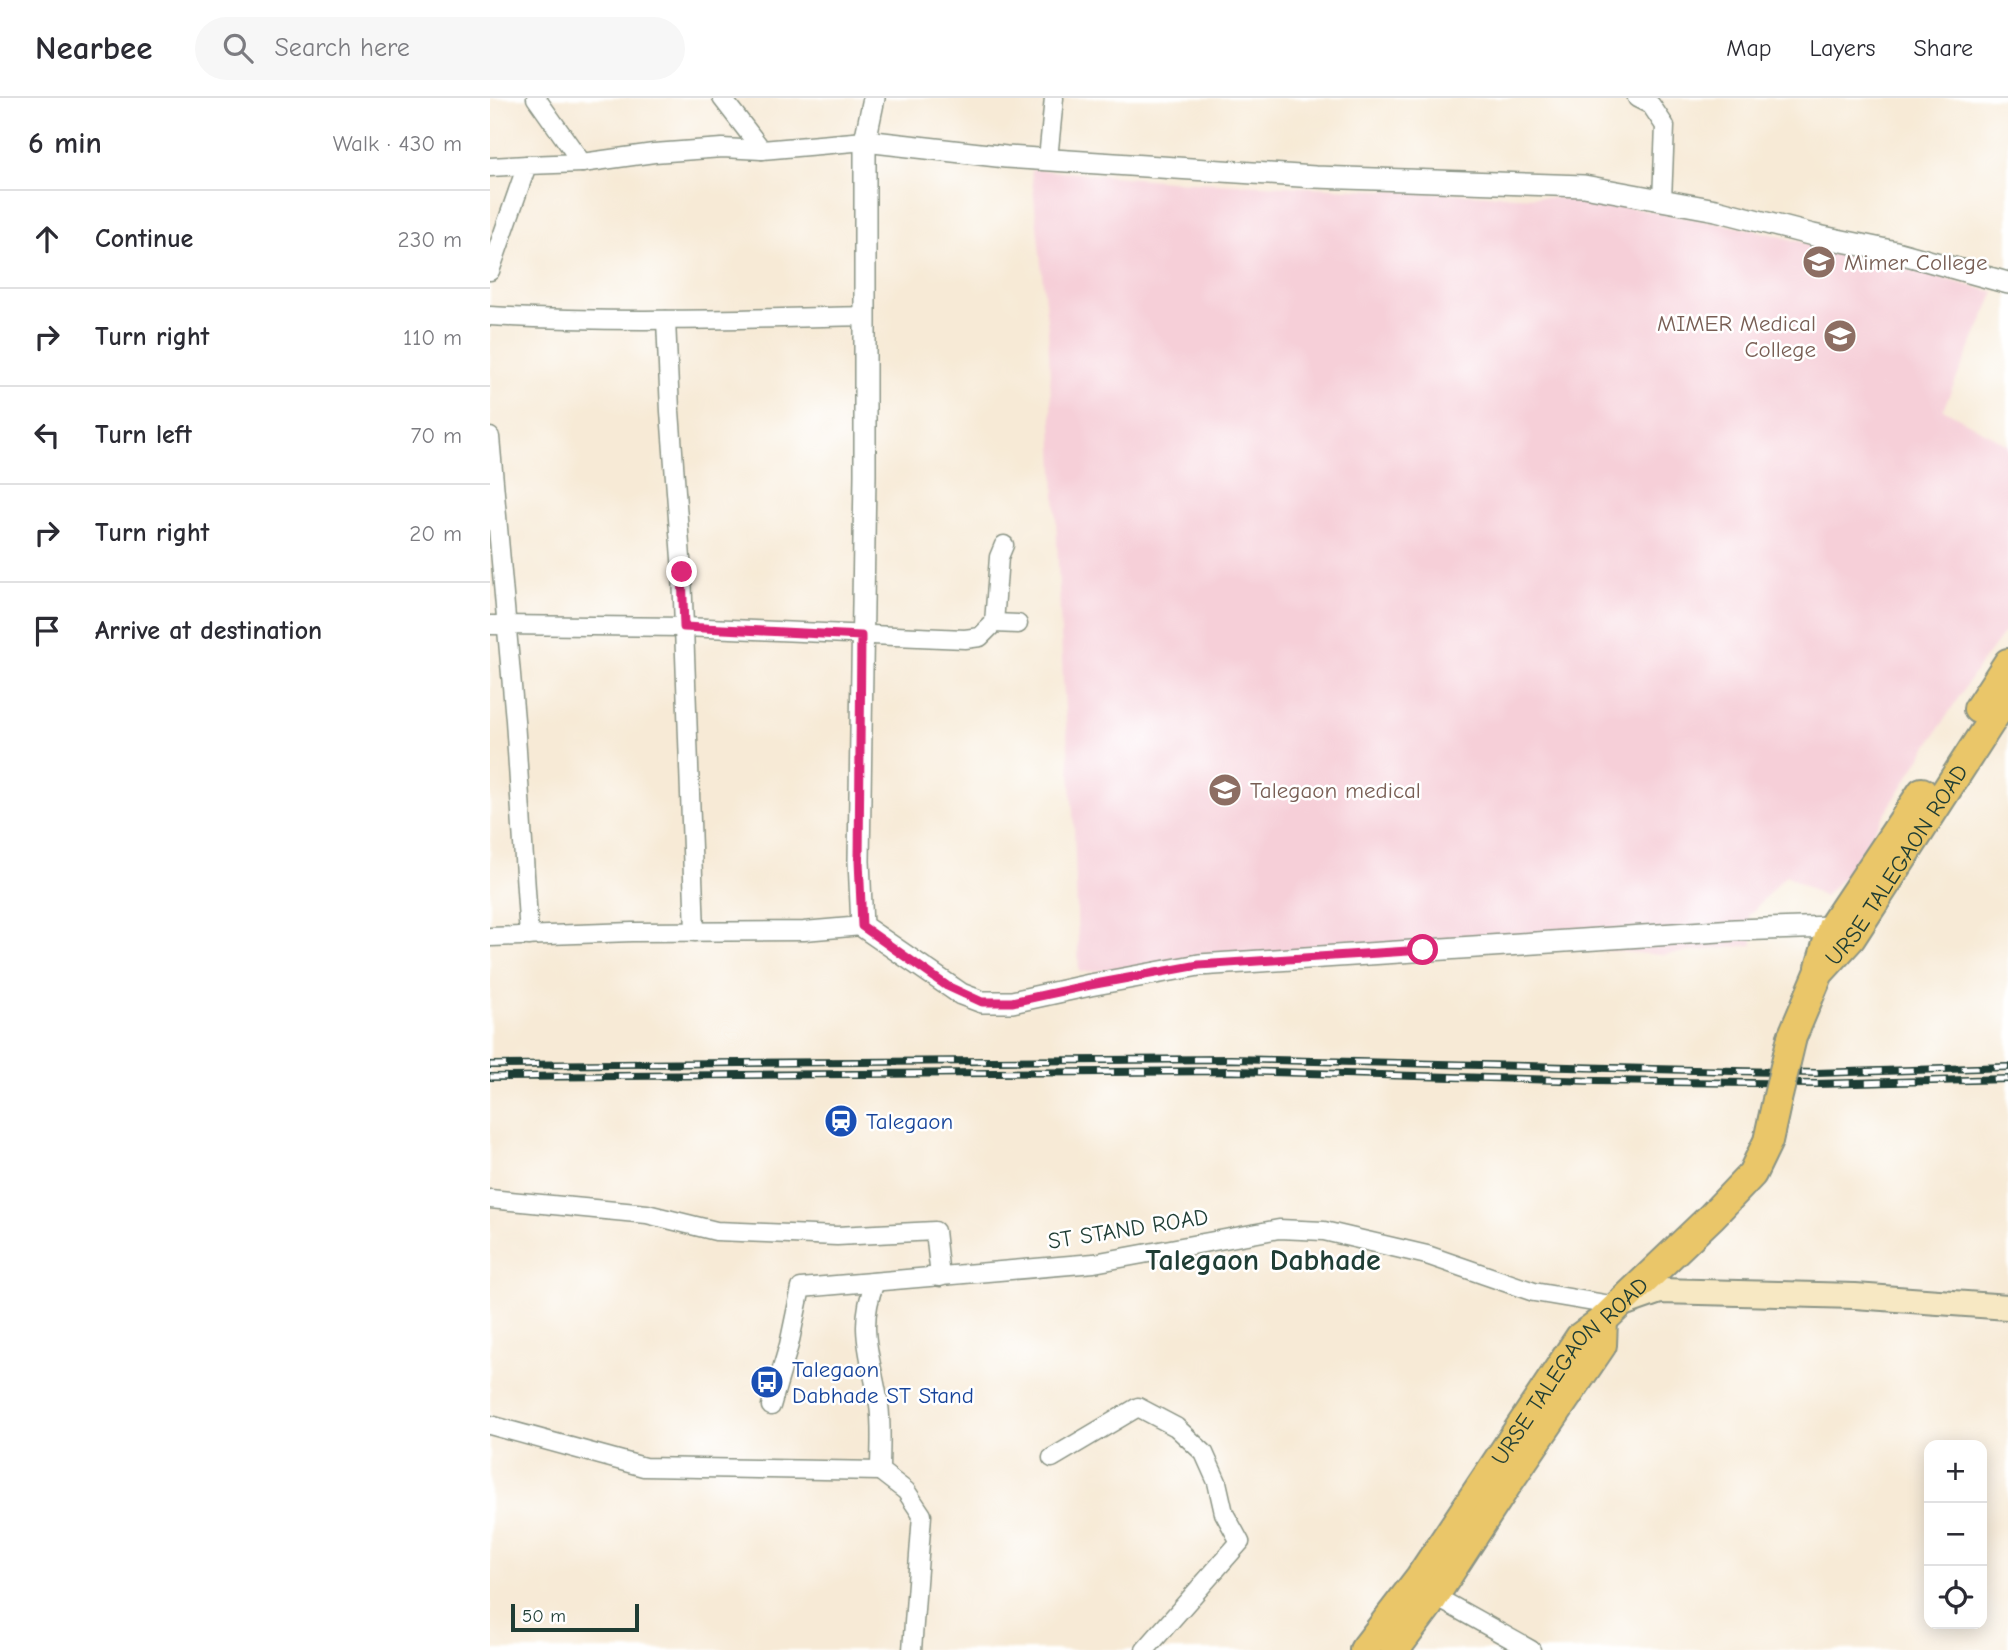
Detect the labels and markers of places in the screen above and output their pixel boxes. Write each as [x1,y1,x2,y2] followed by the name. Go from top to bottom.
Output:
[1800,243,1838,281] school or university icon: Mimer College
[1844,249,1987,276] place label: Mimer College
[1657,310,1816,363] place label: MIMER Medical College
[1821,317,1859,355] school or university icon: MIMER Medical College
[1206,771,1244,809] school or university icon: Talegaon medical
[1250,777,1421,804] place label: Talegaon medical
[822,1102,860,1140] station icon: Talegaon
[866,1108,953,1135] place label: Talegaon
[792,1356,974,1409] place label: Talegaon Dabhade ST Stand
[748,1363,786,1401] bus stop icon: Talegaon Dabhade ST Stand

